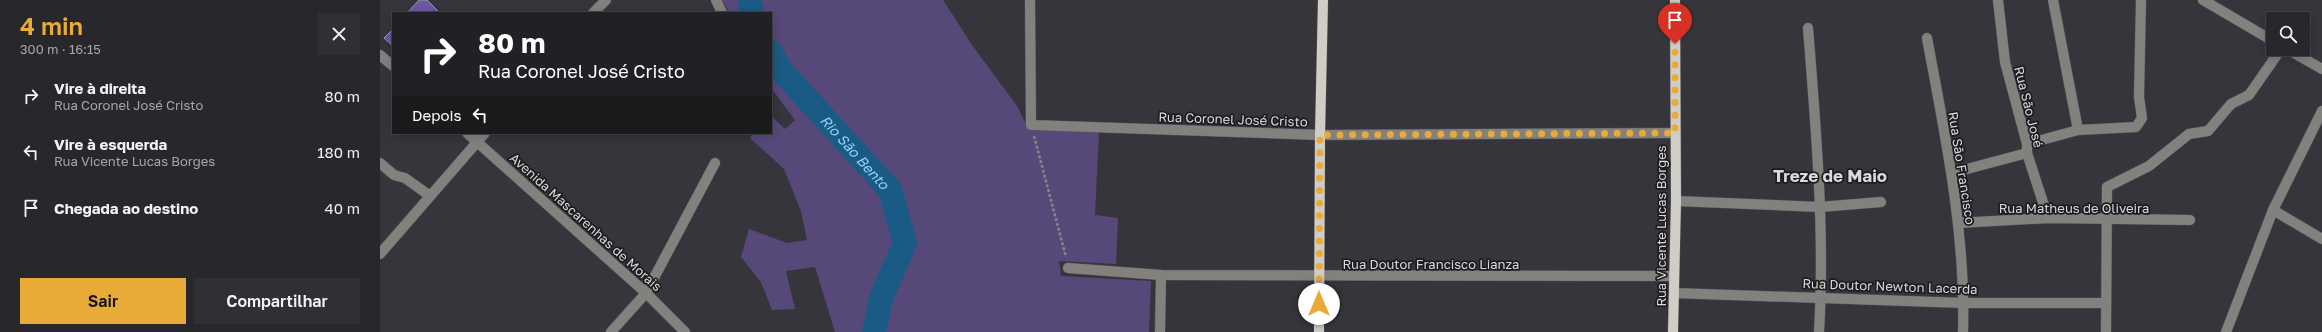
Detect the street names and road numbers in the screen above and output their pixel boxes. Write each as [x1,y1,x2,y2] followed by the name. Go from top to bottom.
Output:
[2011,65,2047,149] street label: Rua São José
[1158,108,1308,130] street label: Rua Coronel José Cristo
[1945,110,1979,226] street label: Rua São Francisco
[1653,145,1669,307] street label: Rua Vicente Lucas Borges
[507,150,665,295] street label: Avenida Mascarenhas de Morais
[1999,200,2149,216] street label: Rua Matheus de Oliveira
[1343,256,1519,272] street label: Rua Doutor Francisco Lianza
[1802,275,1978,297] street label: Rua Doutor Newton Lacerda

